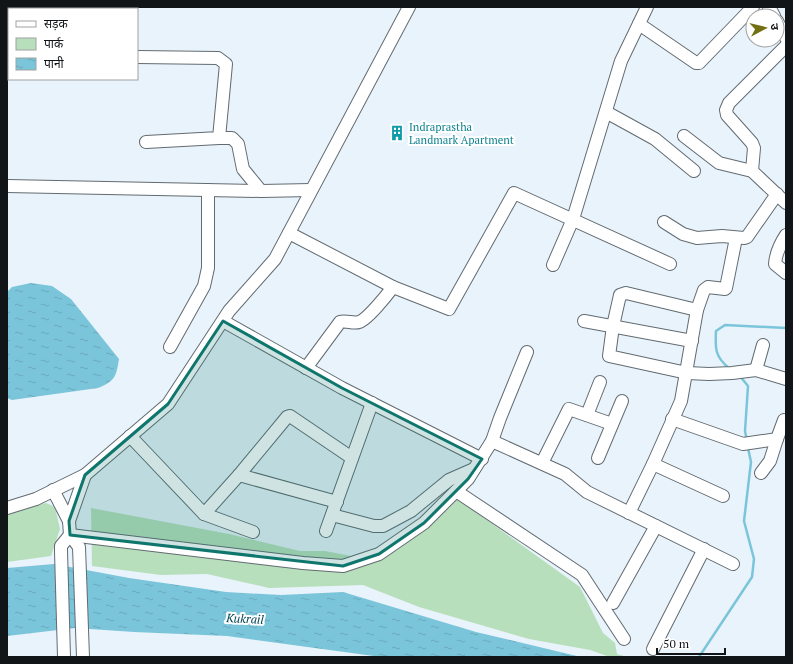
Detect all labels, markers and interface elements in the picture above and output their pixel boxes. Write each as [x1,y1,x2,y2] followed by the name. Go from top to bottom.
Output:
[8,8,138,80] legend
[745,8,785,48] north arrow
[44,16,69,31] text: सड़क
[768,23,782,31] text: उ
[44,36,64,51] text: पार्क
[44,56,65,71] text: पानी
[409,120,514,147] place label: Indraprastha Landmark Apartment
[388,124,406,142] building icon: Indraprastha Landmark Apartment
[225,610,265,627] water label: Kukrail
[657,630,725,656] scale bar
[663,636,690,651] text: 50 m

